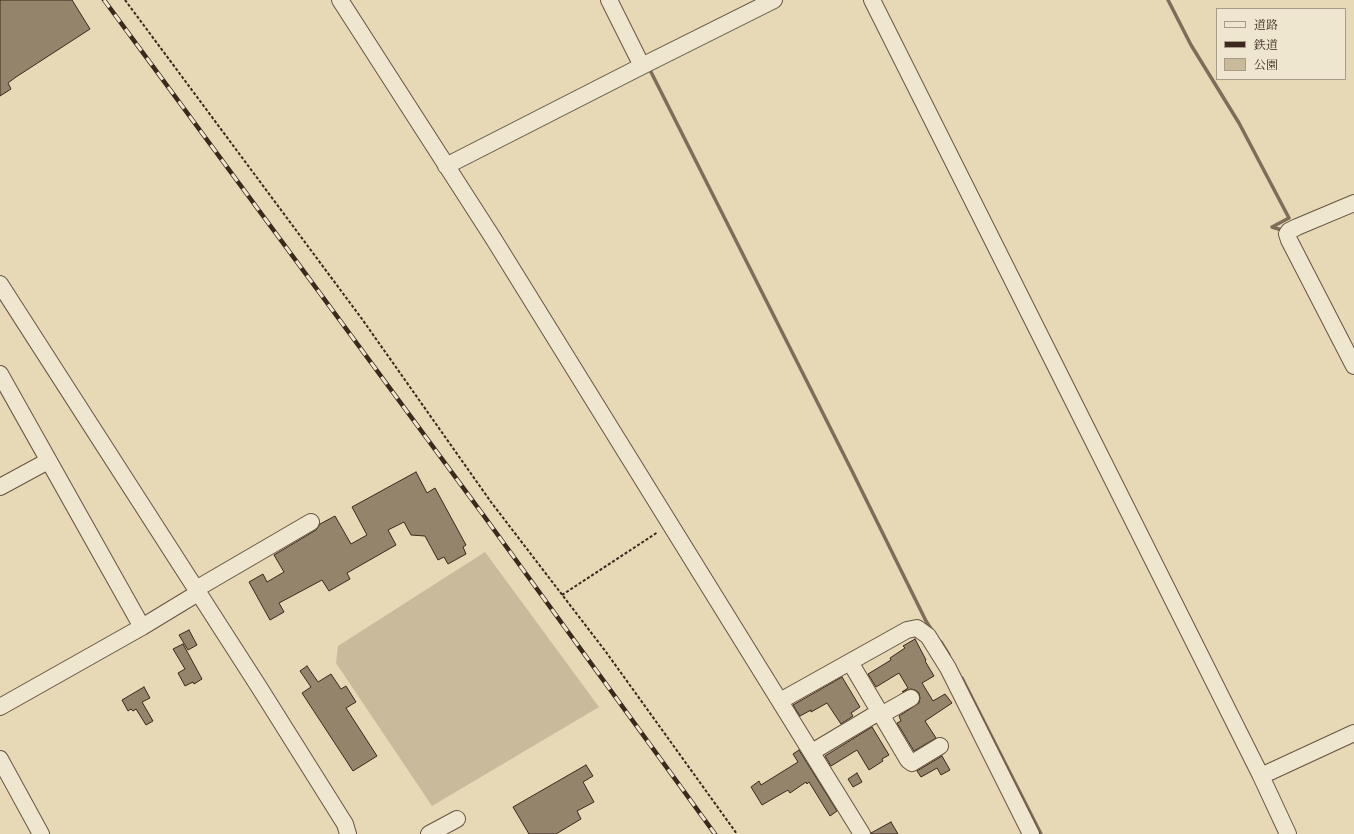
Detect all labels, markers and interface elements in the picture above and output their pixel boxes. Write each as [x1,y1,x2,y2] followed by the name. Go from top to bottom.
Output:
[1216,8,1346,80] legend
[1254,18,1278,33] text: 道路
[1254,38,1278,53] text: 鉄道
[1254,58,1278,73] text: 公園

